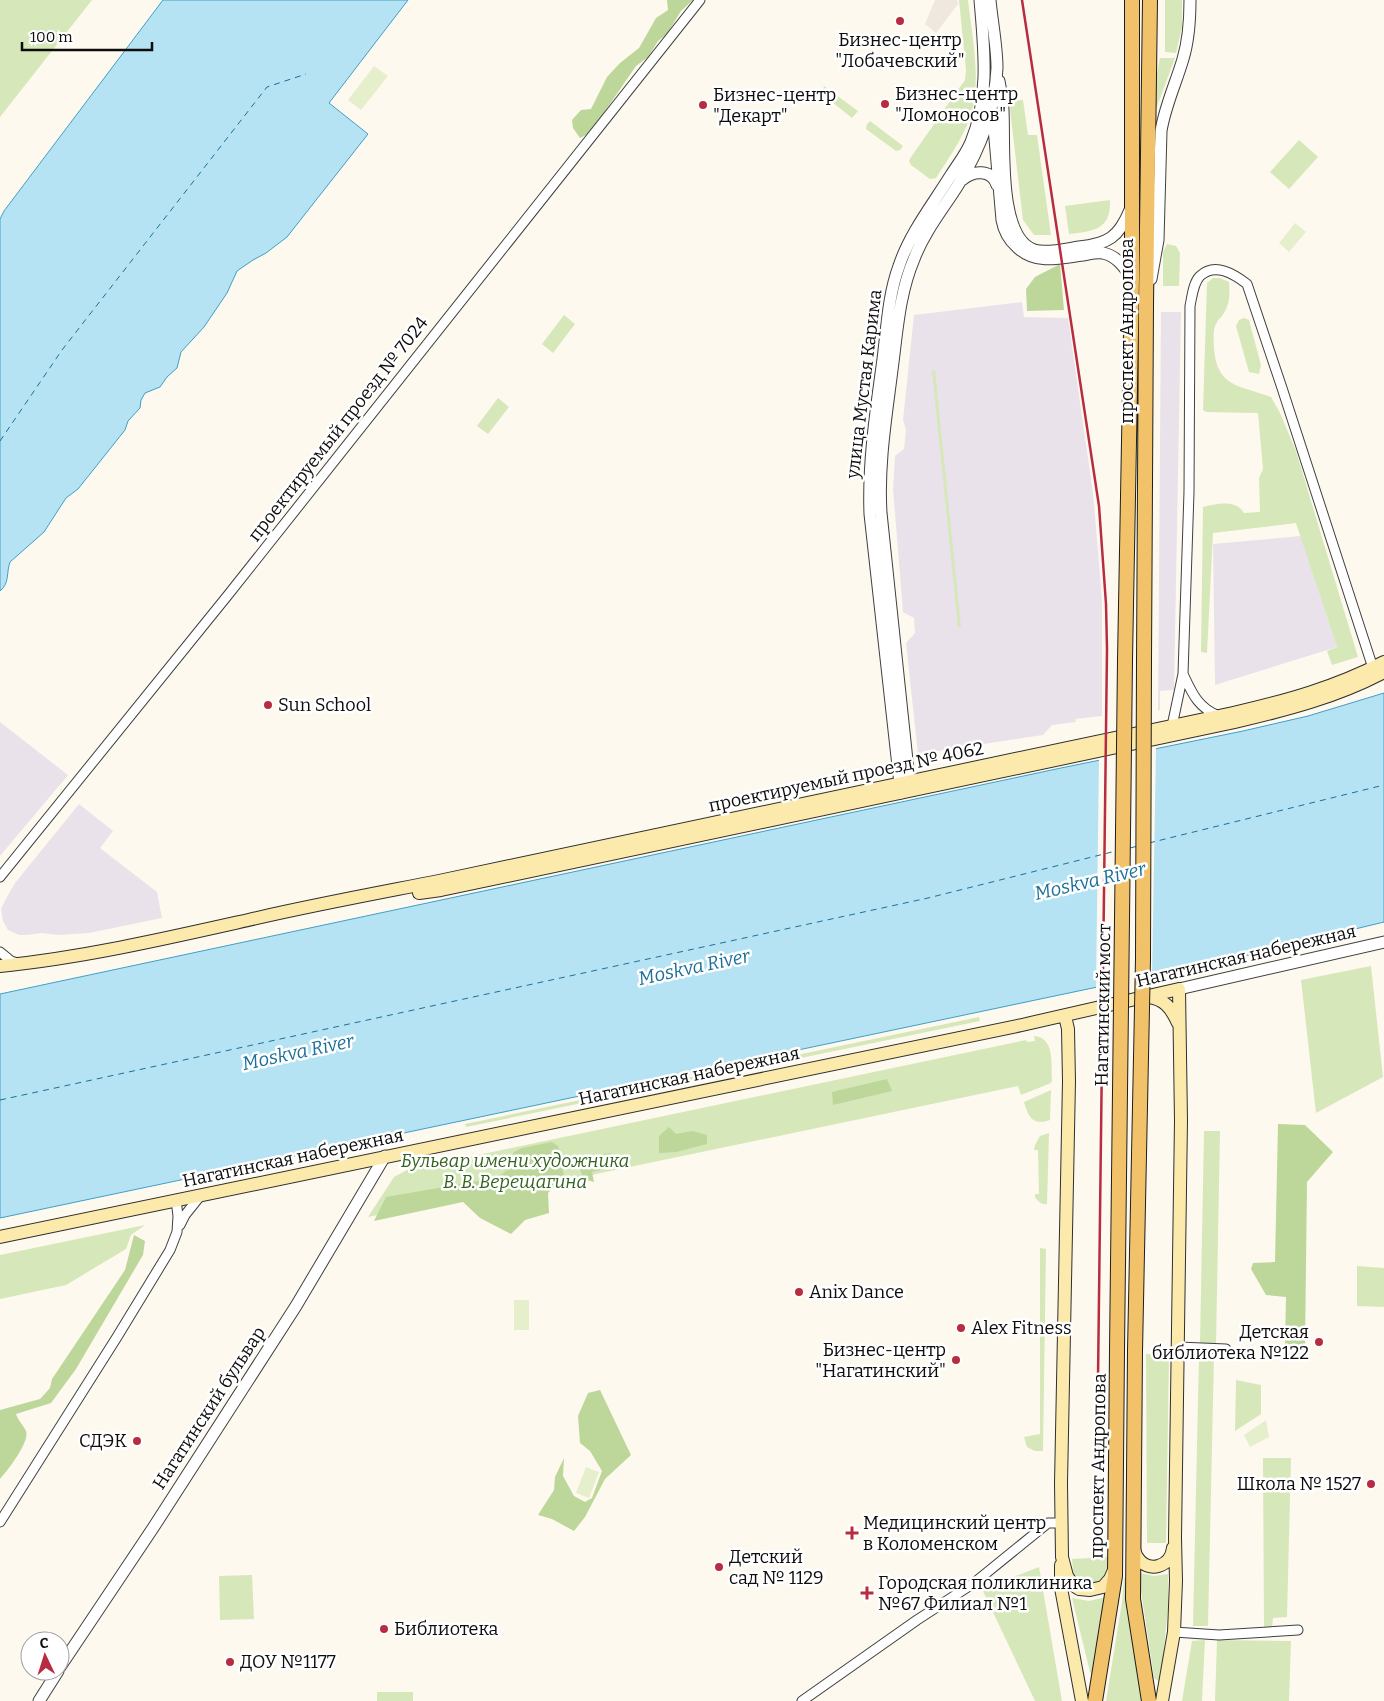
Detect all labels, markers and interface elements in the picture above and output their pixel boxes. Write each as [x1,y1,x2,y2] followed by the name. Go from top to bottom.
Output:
[894,15,906,27] marker: Бизнес-центр "Лобачевский"
[22,20,152,52] scale bar
[30,28,73,46] text: 100 m
[835,29,965,72] place label: Бизнес-центр "Лобачевский"
[895,83,1018,126] place label: Бизнес-центр "Ломоносов"
[713,84,836,127] place label: Бизнес-центр "Декарт"
[879,98,891,110] marker: Бизнес-центр "Ломоносов"
[697,99,709,111] marker: Бизнес-центр "Декарт"
[1116,238,1138,424] street label: проспект Андропова
[841,288,887,481] street label: улица Мустая Карима
[243,312,433,546] street label: проектируемый проезд № 7024
[278,694,371,716] place label: Sun School
[262,699,274,711] marker: Sun School
[706,737,986,817] street label: проектируемый проезд № 4062
[1032,857,1149,905] water label: Moskva River
[1134,920,1358,992] street label: Нагатинская набережная
[1091,923,1115,1087] street label: Нагатинский мост
[636,944,753,990] water label: Moskva River
[240,1029,357,1075] water label: Moskva River
[577,1042,801,1110] street label: Нагатинская набережная
[181,1124,405,1192] street label: Нагатинская набережная
[401,1150,629,1193] park label: Бульвар имени художника В. В. Верещагина
[809,1281,904,1303] place label: Anix Dance
[793,1286,805,1298] marker: Anix Dance
[971,1317,1072,1339] place label: Alex Fitness
[1152,1321,1309,1364] place label: Детская библиотека №122
[148,1322,270,1494] street label: Нагатинский бульвар
[955,1322,967,1334] marker: Alex Fitness
[1313,1336,1325,1348] marker: Детская библиотека №122
[815,1339,946,1382] place label: Бизнес-центр "Нагатинский"
[950,1354,962,1366] marker: Бизнес-центр "Нагатинский"
[1085,1373,1111,1559] street label: проспект Андропова
[79,1430,127,1452] place label: СДЭК
[131,1435,143,1447] marker: СДЭК
[1237,1473,1361,1495] place label: Школа № 1527
[1365,1478,1377,1490] marker: Школа № 1527
[863,1512,1046,1555] place label: Медицинский центр в Коломенском
[845,1526,859,1540] marker: Медицинский центр в Коломенском
[729,1546,824,1589] place label: Детский сад № 1129
[713,1561,725,1573] marker: Детский сад № 1129
[878,1572,1092,1615] place label: Городская поликлиника №67 Филиал №1
[860,1586,874,1600] marker: Городская поликлиника №67 Филиал №1
[394,1618,498,1640] place label: Библиотека
[378,1623,390,1635] marker: Библиотека
[20,1631,70,1681] north arrow
[39,1635,49,1652] text: С
[240,1651,336,1673] place label: ДОУ №1177
[224,1656,236,1668] marker: ДОУ №1177

